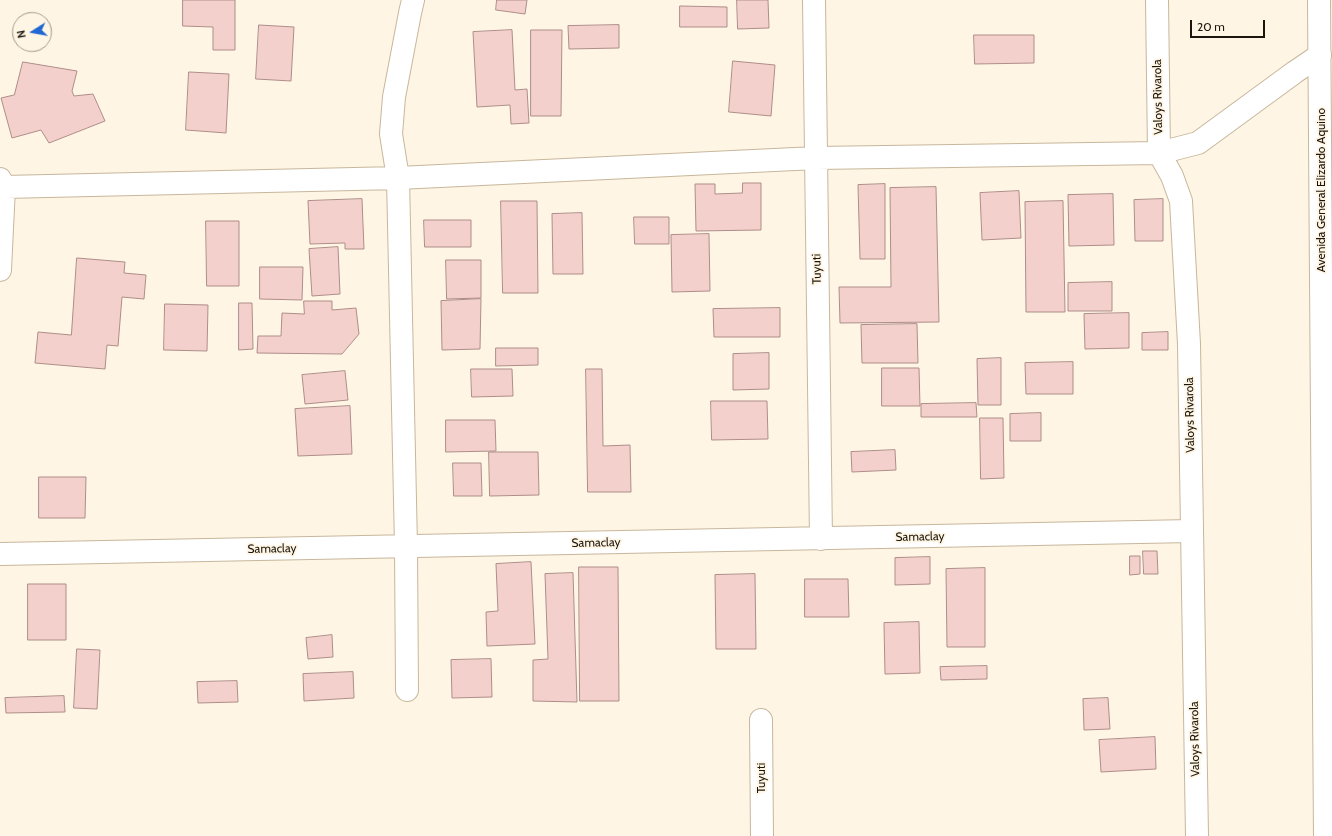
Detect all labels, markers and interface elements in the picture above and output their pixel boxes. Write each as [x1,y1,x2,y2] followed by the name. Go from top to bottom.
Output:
[12,12,52,52] north arrow
[1192,12,1267,38] scale bar
[1197,19,1225,34] text: 20 m
[14,29,29,39] text: N
[1150,59,1166,135] street label: Valoys Rivarola
[1314,108,1328,272] street label: Avenida General Elizardo Aquino
[810,254,824,284] street label: Tuyuti
[1182,377,1198,453] street label: Valoys Rivarola
[895,529,945,545] street label: Samaclay
[571,535,621,551] street label: Samaclay
[247,541,297,557] street label: Samaclay
[1187,701,1203,777] street label: Valoys Rivarola
[754,763,768,793] street label: Tuyuti

